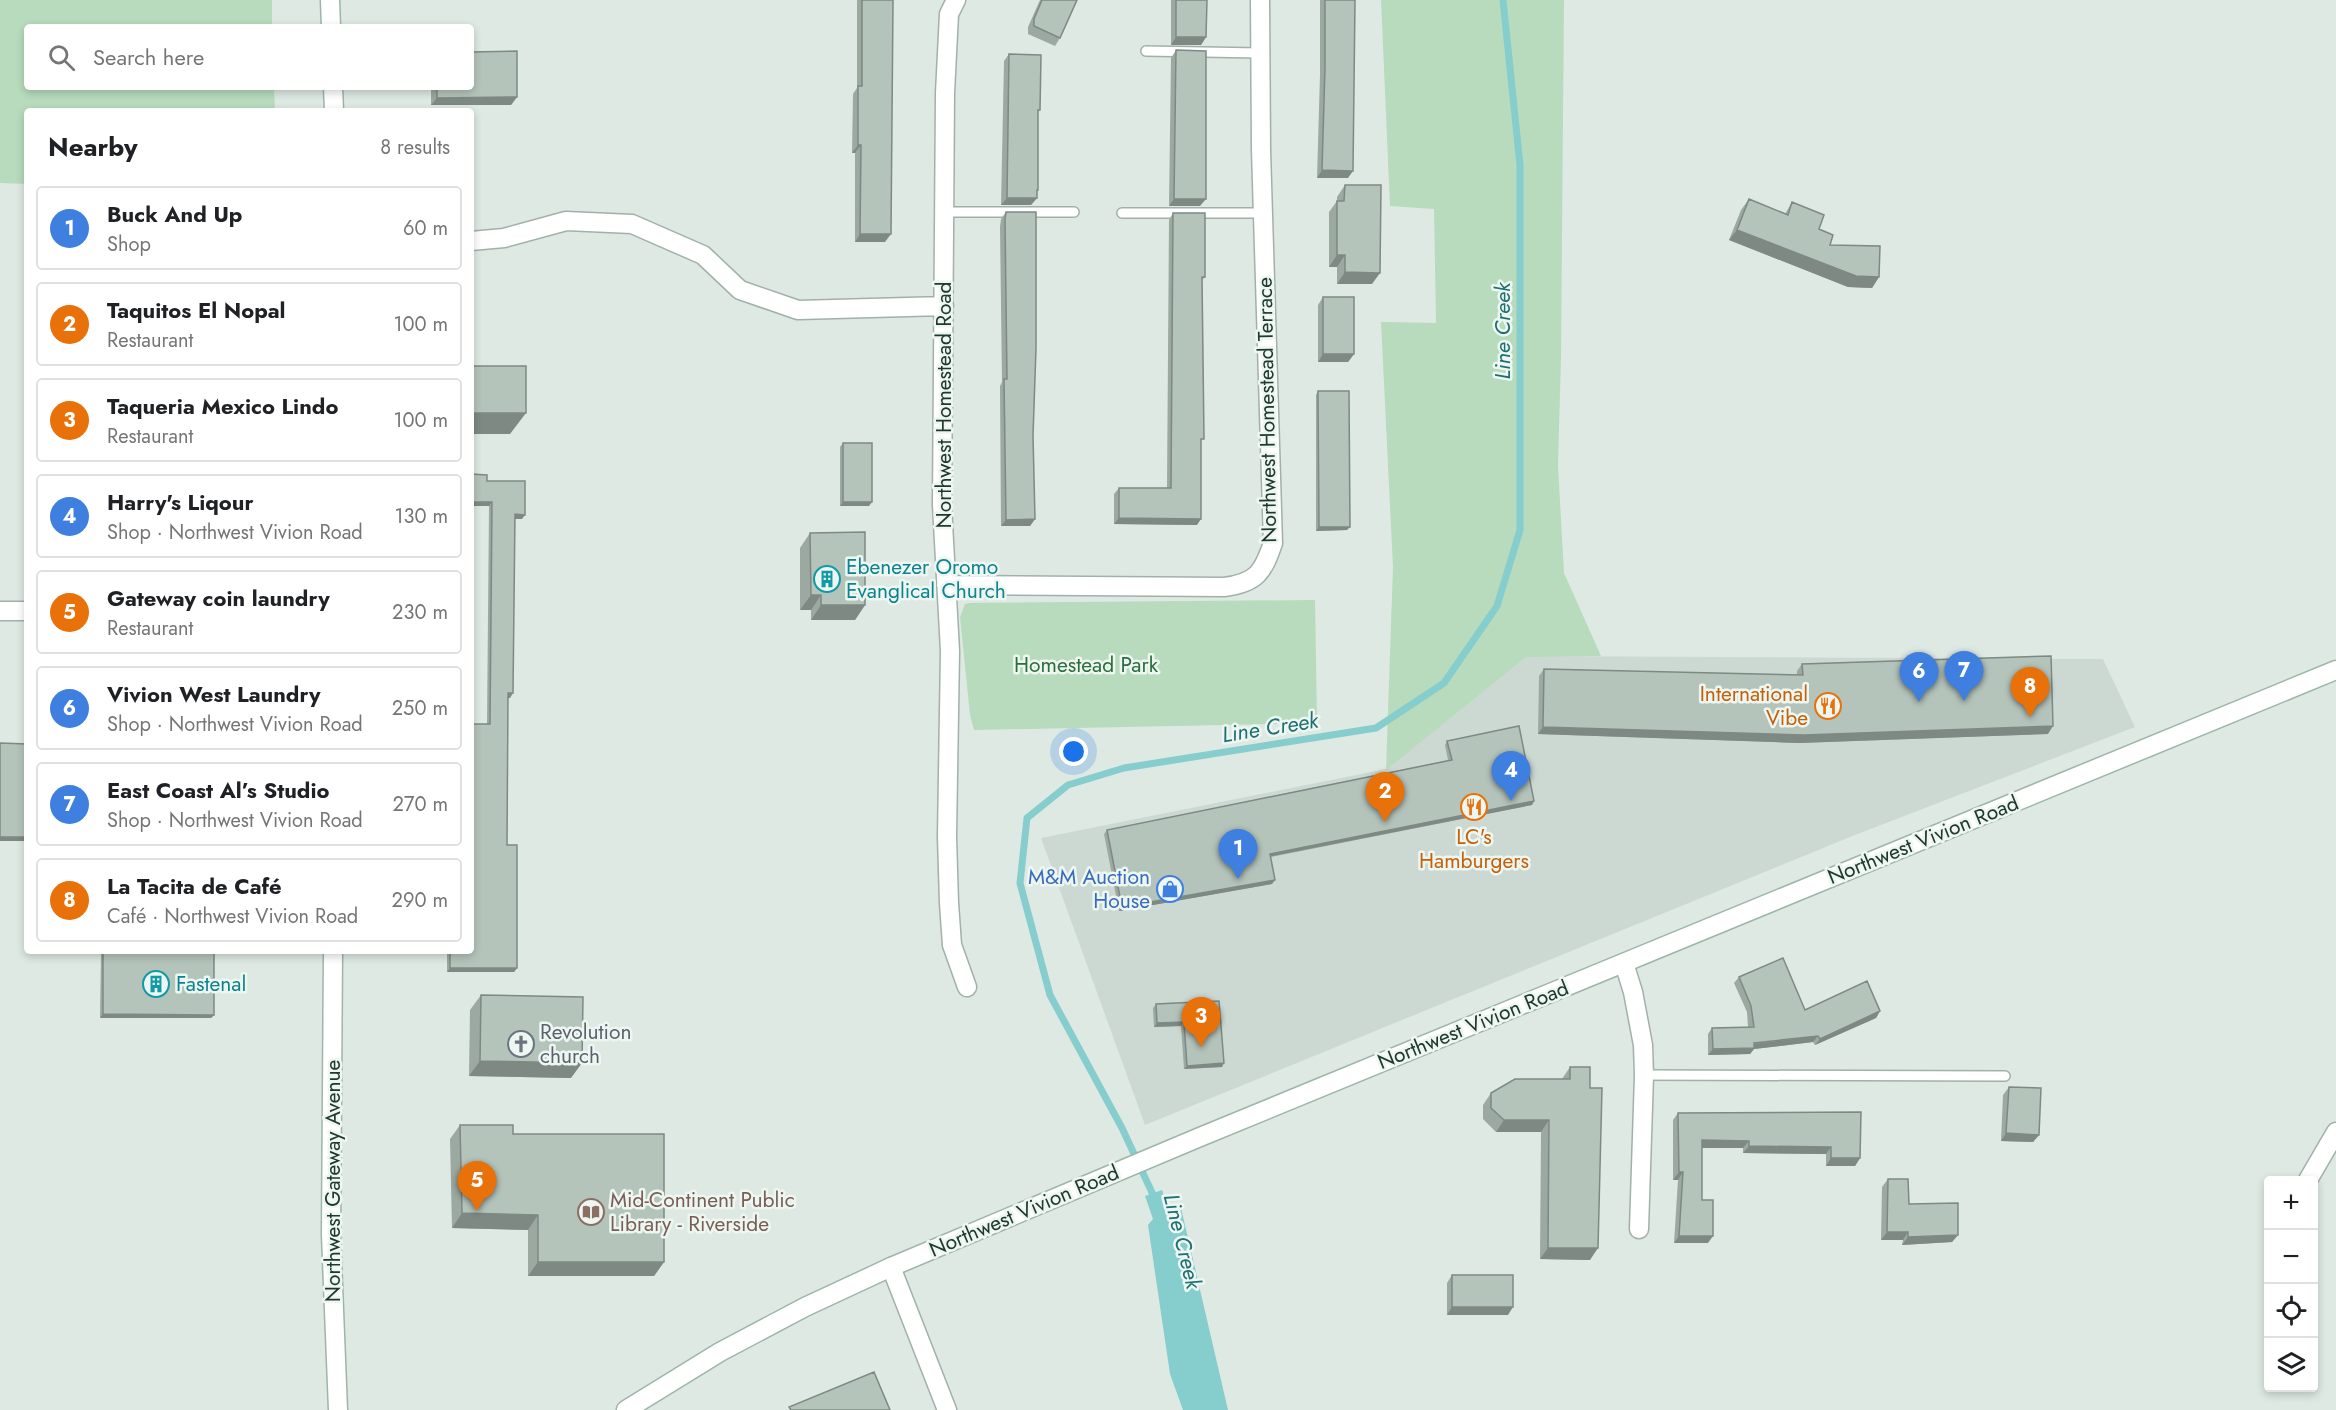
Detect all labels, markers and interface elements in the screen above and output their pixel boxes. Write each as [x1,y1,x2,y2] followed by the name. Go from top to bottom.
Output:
[24,24,474,90] search box
[45,41,78,74] icon: search
[93,41,204,73] text: Search here
[48,128,137,166] text: Nearby
[380,133,450,162] text: 8 results
[107,198,242,230] text: Buck And Up
[64,214,75,243] text: 1
[403,214,448,243] text: 60 m
[107,230,151,259] text: Shop
[1250,277,1284,543] street label: Northwest Homestead Terrace
[929,281,959,529] street label: Northwest Homestead Road
[1486,281,1518,380] water label: Line Creek
[107,294,286,326] text: Taquitos El Nopal
[63,310,76,339] text: 2
[393,310,448,339] text: 100 m
[107,326,193,355] text: Restaurant
[107,390,338,422] text: Taqueria Mexico Lindo
[63,406,76,435] text: 3
[393,406,448,435] text: 100 m
[107,422,193,451] text: Restaurant
[107,486,253,518] text: Harry's Liqour
[63,502,76,531] text: 4
[394,502,448,531] text: 130 m
[107,518,363,547] text: Shop · Northwest Vivion Road
[846,552,1006,606] place label: Ebenezer Oromo Evanglical Church
[812,564,842,594] building icon: Ebenezer Oromo Evanglical Church
[107,582,330,614] text: Gateway coin laundry
[63,598,76,627] text: 5
[392,598,448,627] text: 230 m
[107,614,193,643] text: Restaurant
[1014,650,1159,680] park label: Homestead Park
[1900,652,1938,702] pin: 6
[1944,652,1984,701] pin: 7
[2010,668,2050,717] pin: 8
[107,678,321,710] text: Vivion West Laundry
[1700,679,1808,733] place label: International Vibe
[1813,691,1843,721] restaurant icon: International Vibe
[63,694,76,723] text: 6
[392,694,448,723] text: 250 m
[1220,703,1322,750] water label: Line Creek
[107,710,363,739] text: Shop · Northwest Vivion Road
[1059,737,1088,766] your location
[1492,752,1530,801] pin: 4
[1366,772,1404,822] pin: 2
[107,774,330,806] text: East Coast Al’s Studio
[1823,788,2023,892] street label: Northwest Vivion Road
[63,790,76,819] text: 7
[393,790,448,819] text: 270 m
[1459,792,1489,822] restaurant icon: LC's Hamburgers
[107,806,363,835] text: Shop · Northwest Vivion Road
[1419,822,1529,876] place label: LC's Hamburgers
[1218,830,1258,879] pin: 1
[1028,862,1150,916] place label: M&M Auction House
[107,870,282,902] text: La Tacita de Café
[1155,874,1185,904] shop icon: M&M Auction House
[63,886,76,915] text: 8
[392,886,448,915] text: 290 m
[107,902,358,931] text: Café · Northwest Vivion Road
[141,969,171,999] building icon: Fastenal
[176,969,246,999] place label: Fastenal
[1373,973,1573,1077] street label: Northwest Vivion Road
[1182,998,1220,1047] pin: 3
[540,1017,632,1071] place label: Revolution church
[506,1029,536,1059] church icon: Revolution church
[318,1060,348,1302] street label: Northwest Gateway Avenue
[924,1157,1124,1265] street label: Northwest Vivion Road
[458,1162,496,1211] pin: 5
[2264,1176,2318,1392] map controls
[2264,1176,2318,1230] button: +
[610,1185,795,1239] place label: Mid-Continent Public Library - Riverside
[1156,1190,1211,1293] water label: Line Creek
[576,1197,606,1227] library icon: Mid-Continent Public Library - Riverside
[2264,1230,2318,1284] button: −
[2264,1284,2318,1338] button: locate
[2264,1338,2318,1392] button: layers

